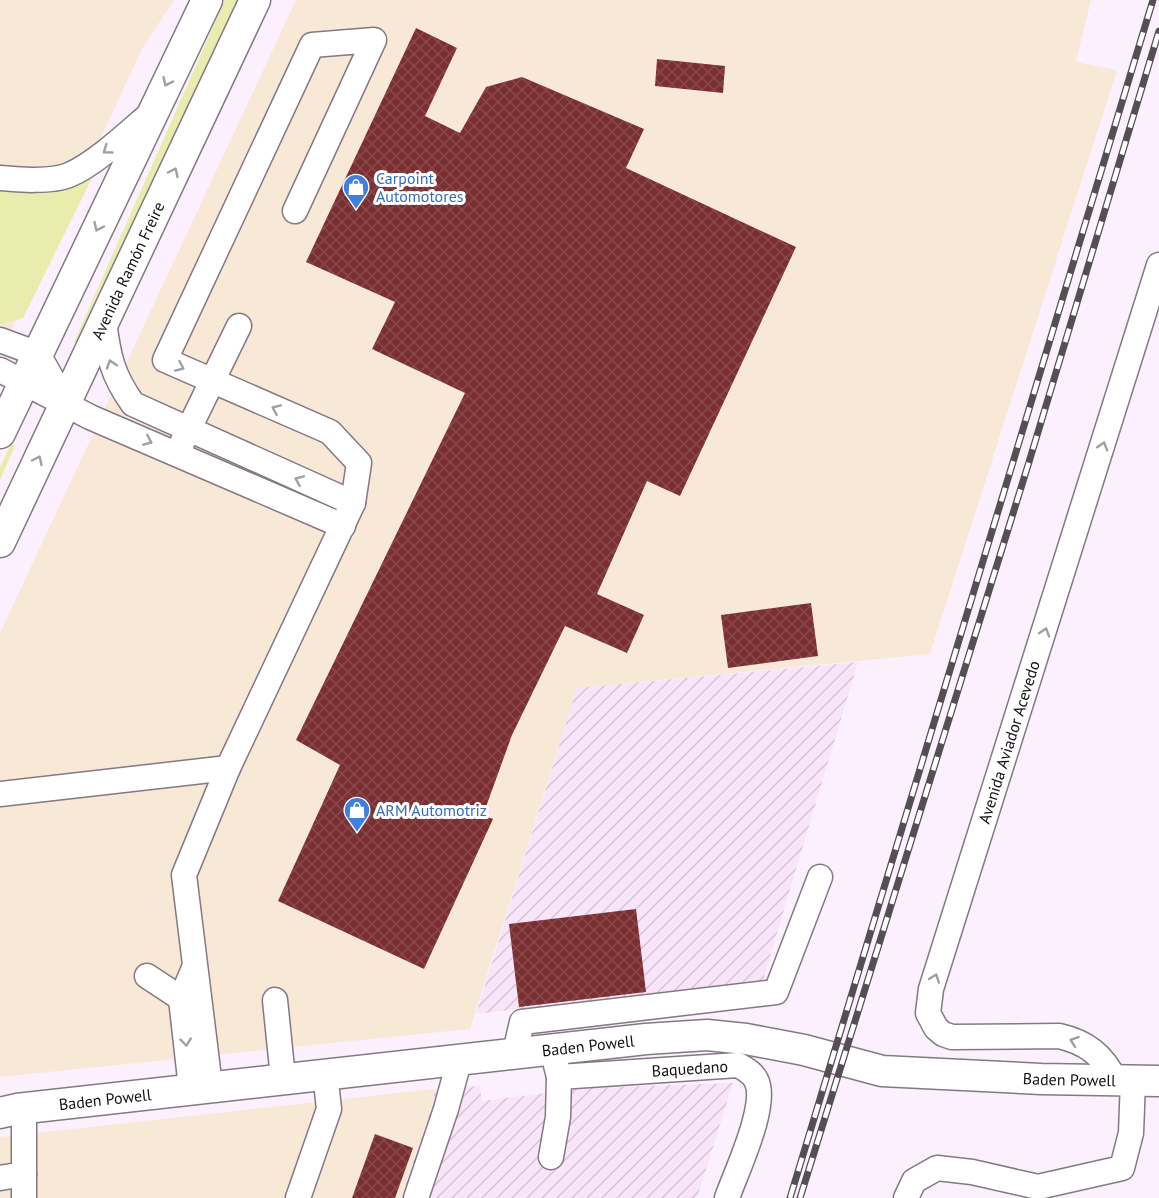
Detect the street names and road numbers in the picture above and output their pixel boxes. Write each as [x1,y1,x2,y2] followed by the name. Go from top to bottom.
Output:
[87,198,169,343] street label: Avenida Ramón Freire
[974,658,1044,826] street label: Avenida Aviador Acevedo
[541,1030,636,1061] street label: Baden Powell
[651,1056,729,1081] street label: Baquedano
[1022,1068,1116,1090] street label: Baden Powell
[58,1084,153,1114] street label: Baden Powell

